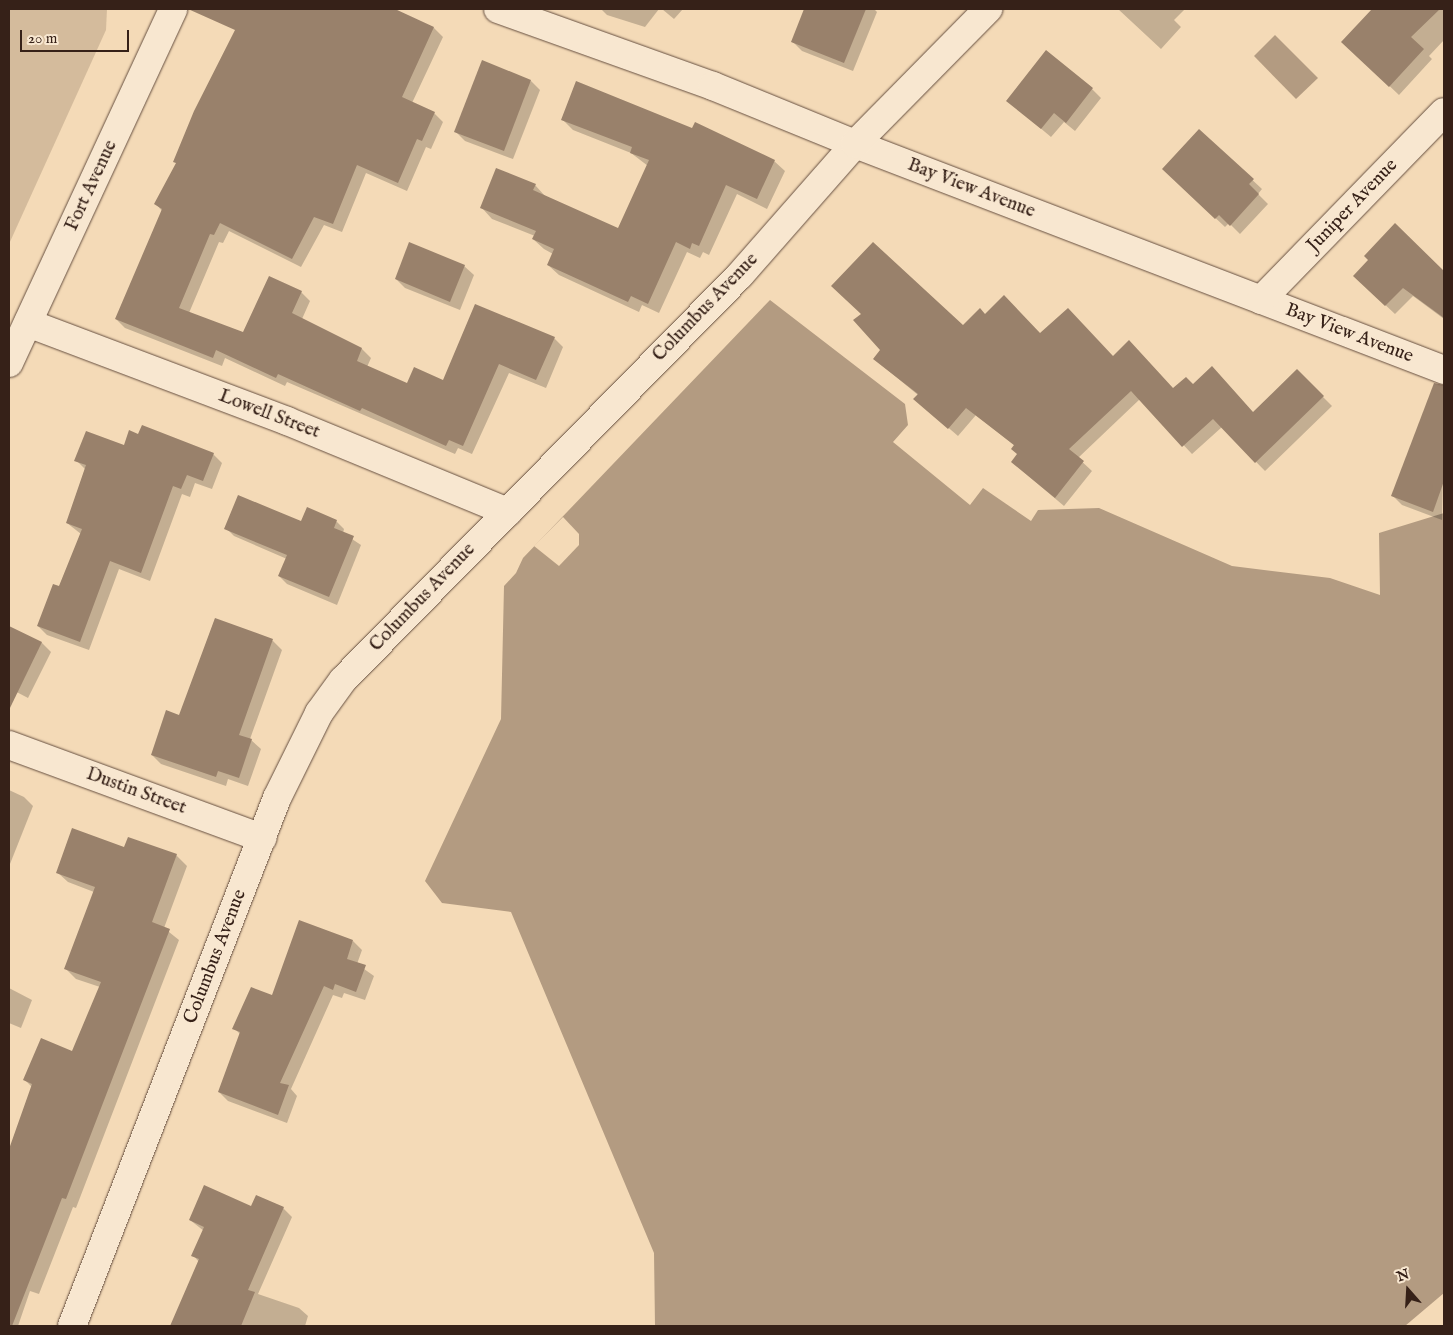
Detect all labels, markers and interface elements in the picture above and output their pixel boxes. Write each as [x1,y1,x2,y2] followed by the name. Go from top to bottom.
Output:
[22,20,131,52] scale bar
[28,29,57,48] text: 20 m
[61,137,123,235] street label: Fort Avenue
[904,154,1038,224] street label: Bay View Avenue
[1303,155,1403,257] street label: Juniper Avenue
[648,249,764,367] street label: Columbus Avenue
[1282,299,1416,369] street label: Bay View Avenue
[215,385,323,445] street label: Lowell Street
[365,539,481,657] street label: Columbus Avenue
[83,763,189,821] street label: Dustin Street
[180,887,252,1027] street label: Columbus Avenue
[1383,1265,1433,1315] north arrow
[1394,1265,1412,1286] text: N

